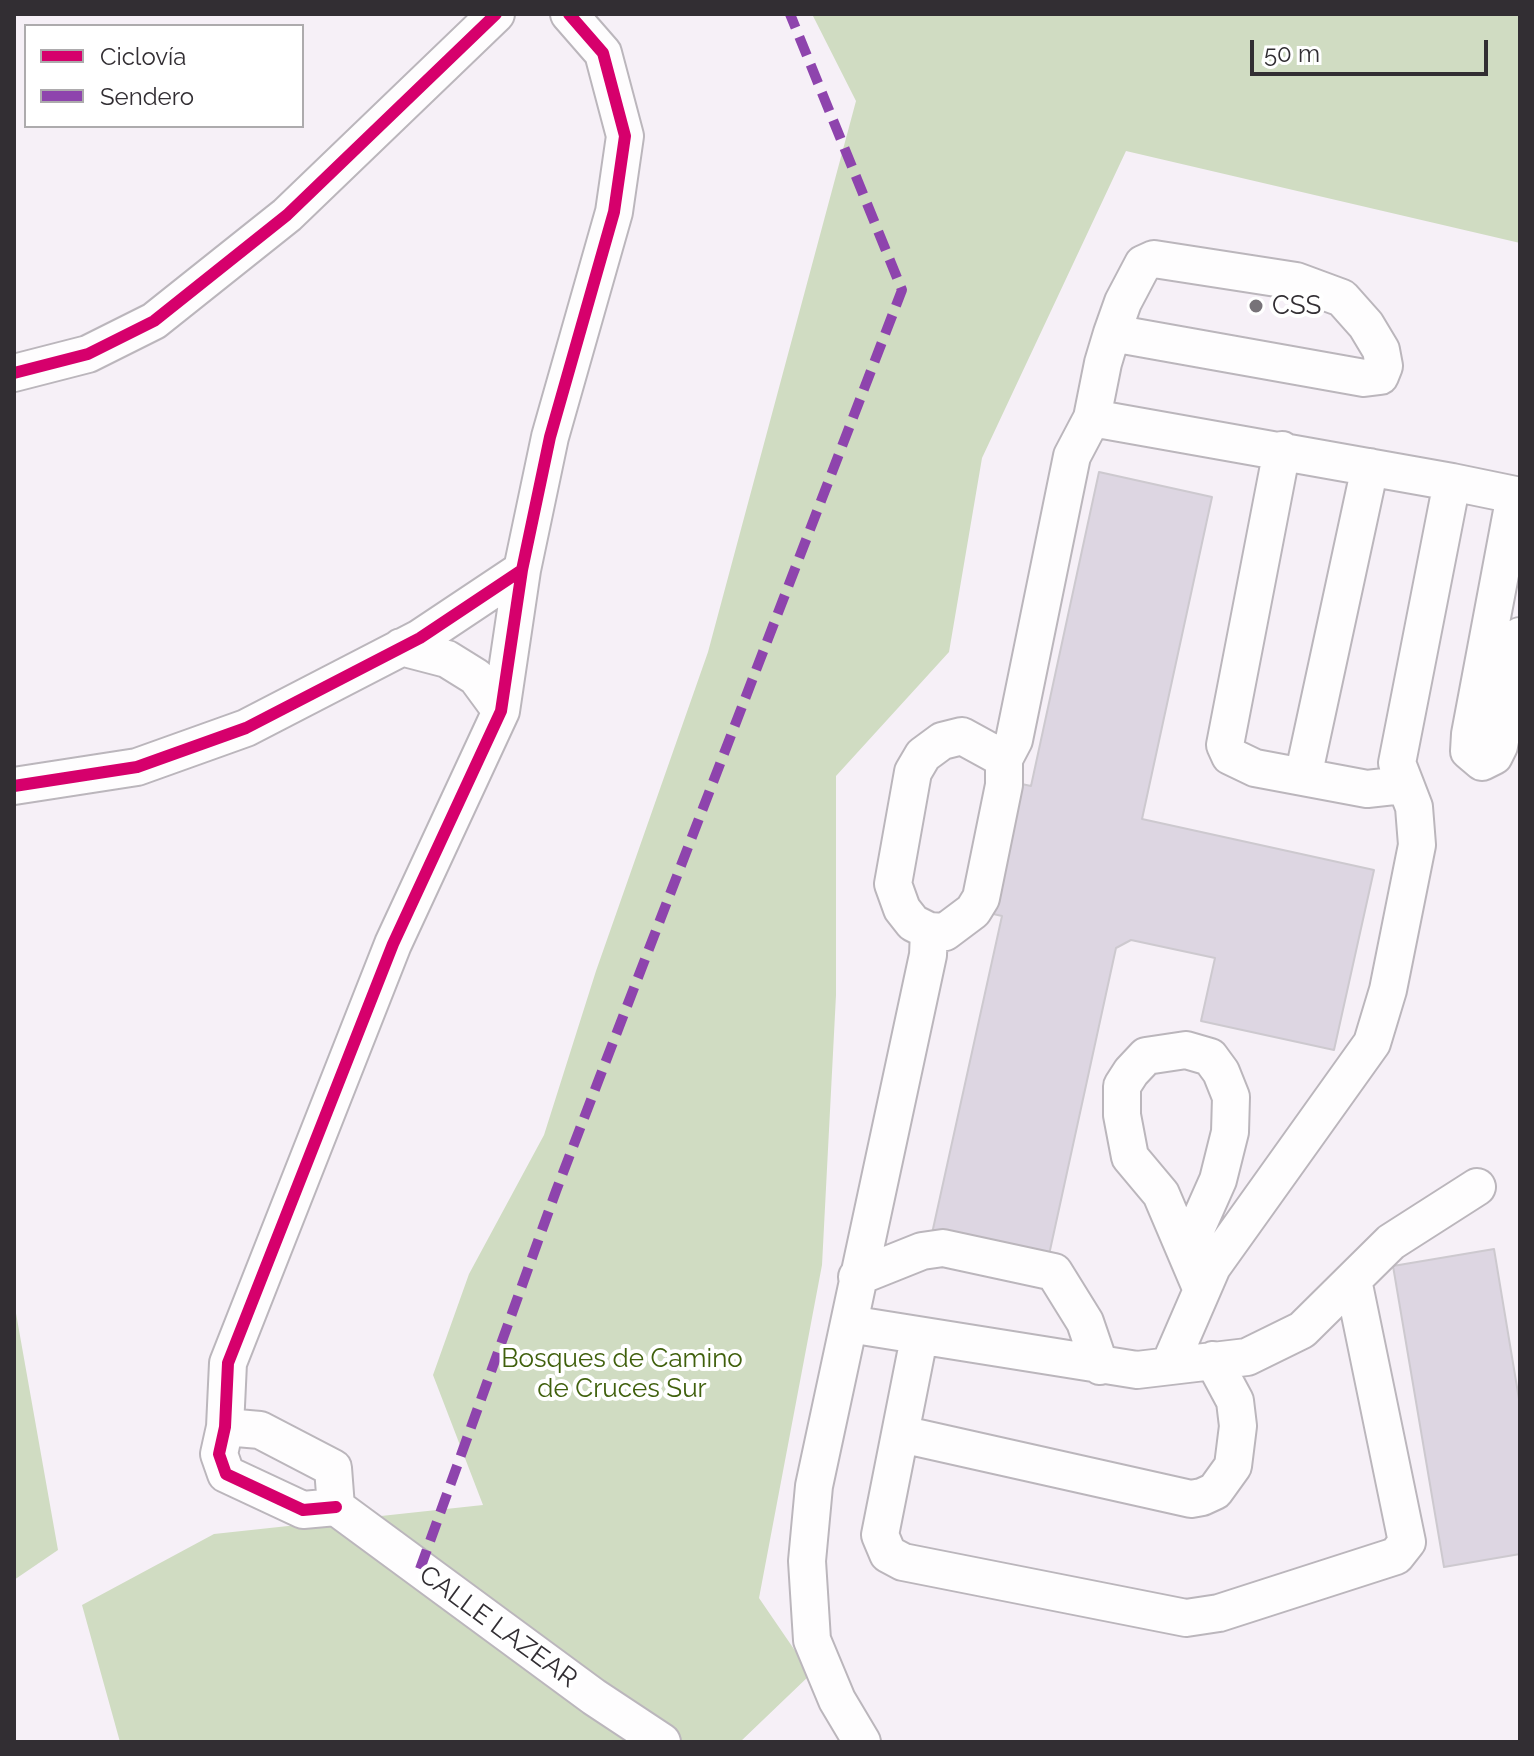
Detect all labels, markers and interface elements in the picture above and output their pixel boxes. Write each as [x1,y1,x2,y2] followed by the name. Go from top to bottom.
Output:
[24,24,304,128] legend
[1254,24,1492,74] scale bar
[1264,39,1320,68] text: 50 m
[100,42,186,71] text: Ciclovía
[100,82,194,111] text: Sendero
[1272,290,1321,322] place label: CSS
[1247,297,1265,315] marker: CSS
[501,1343,743,1404] park label: Bosques de Camino de Cruces Sur
[413,1559,583,1695] street label: CALLE LAZEAR

